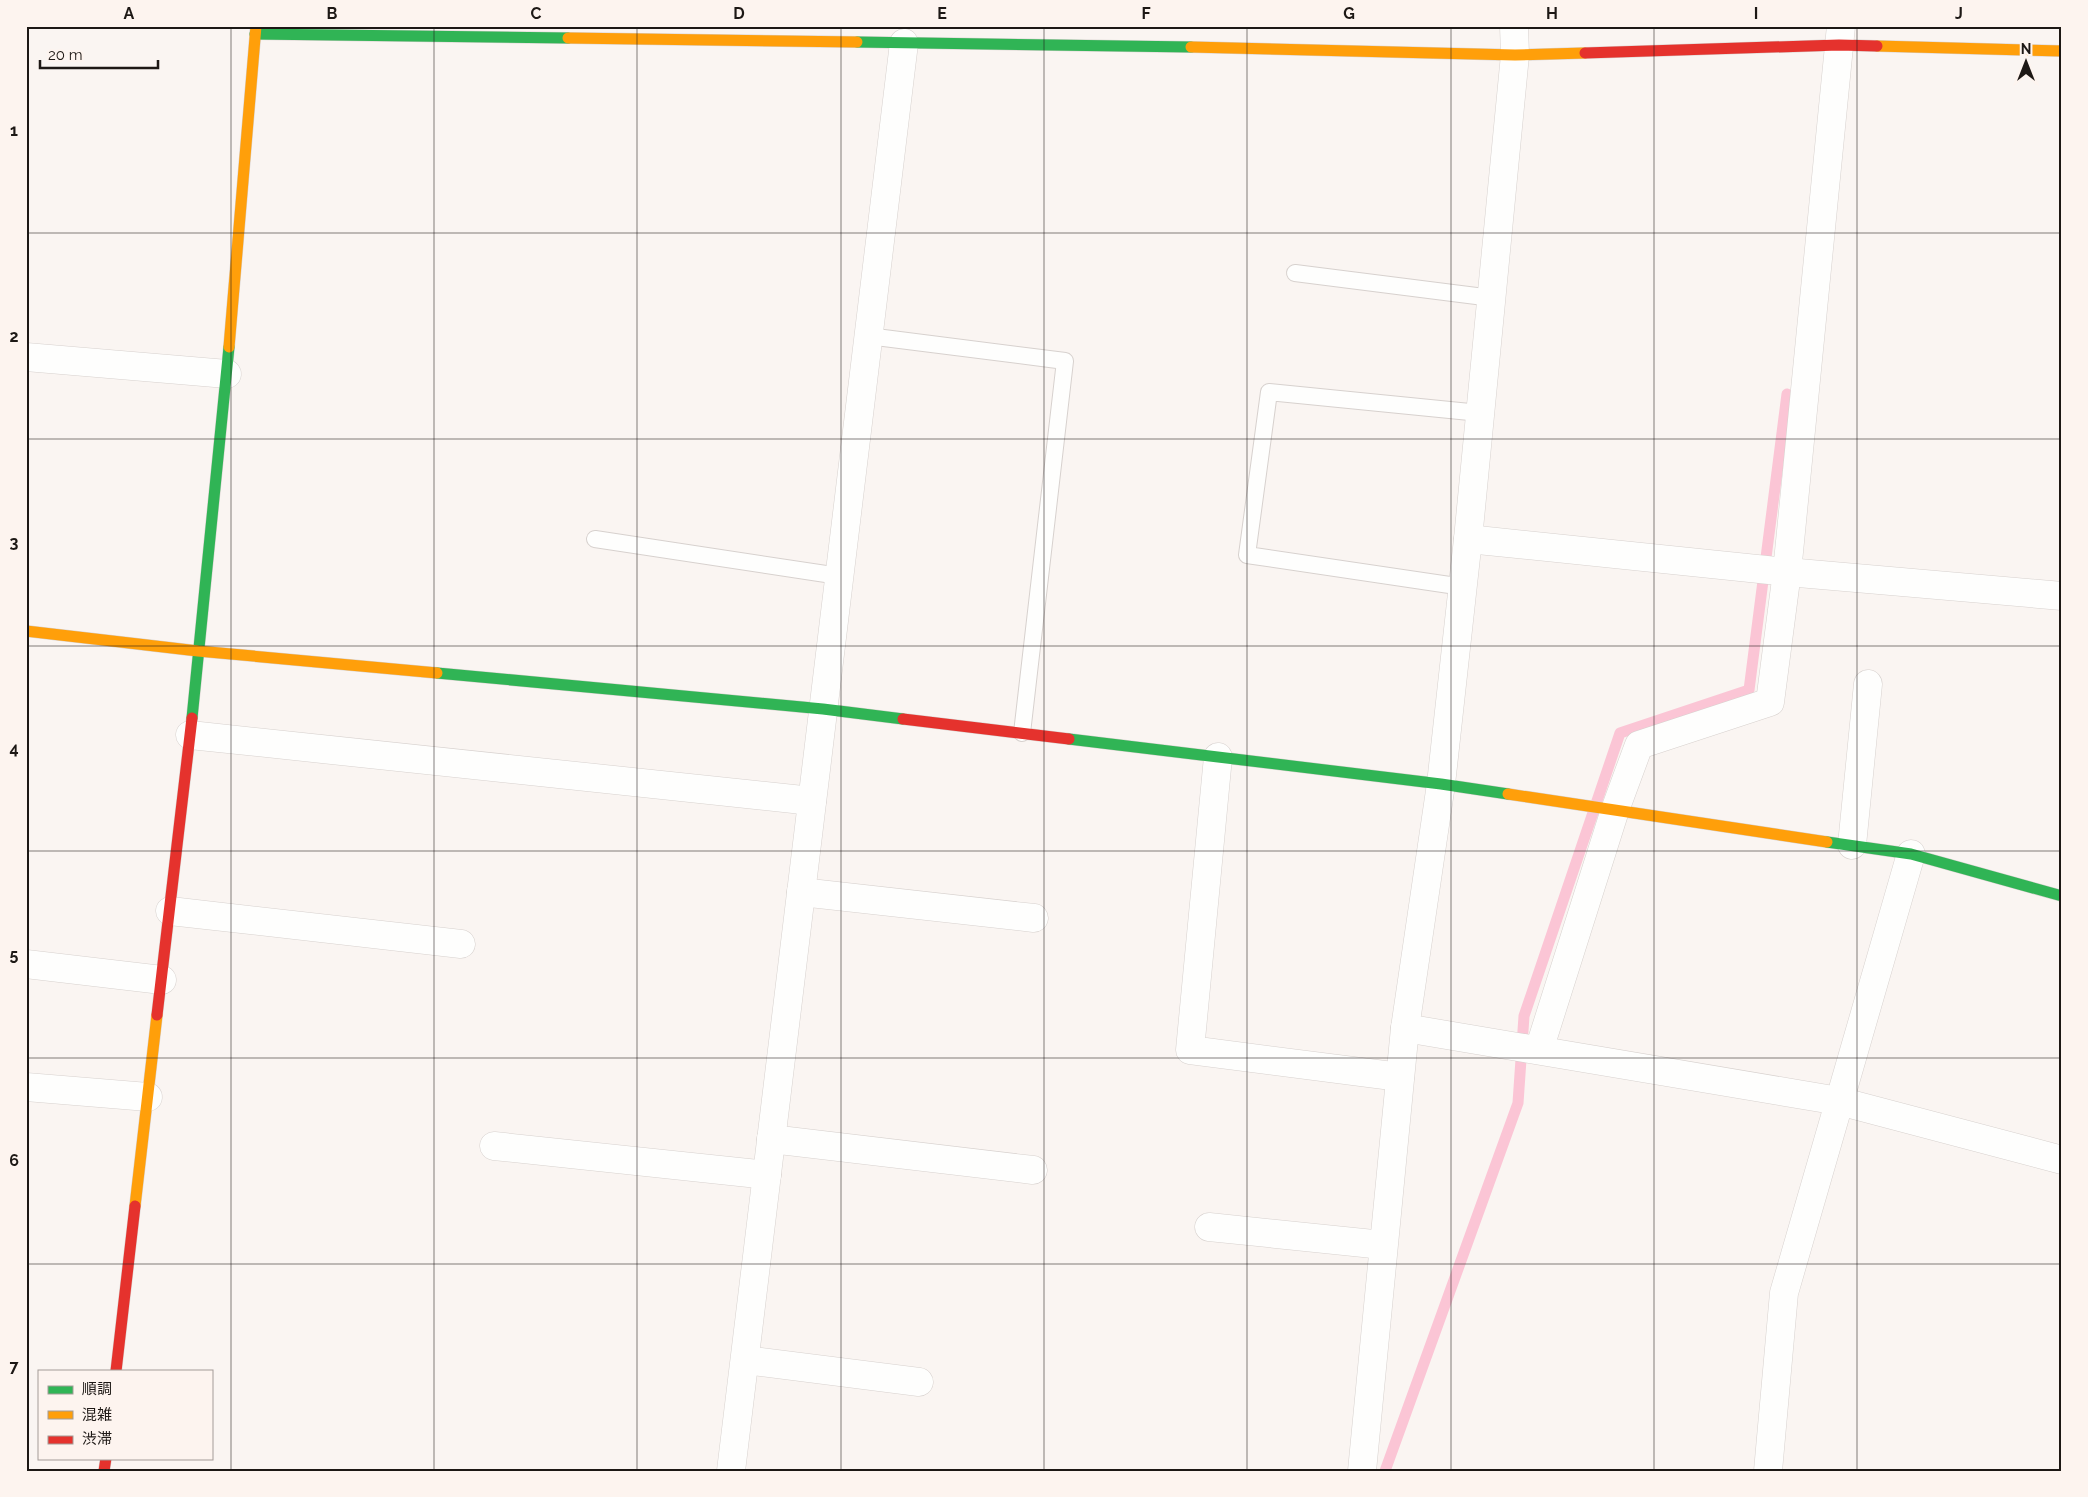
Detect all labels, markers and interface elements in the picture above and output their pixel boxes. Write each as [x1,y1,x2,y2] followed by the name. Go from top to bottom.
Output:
[124,4,135,23] text: A
[327,4,338,23] text: B
[531,4,542,23] text: C
[733,4,745,23] text: D
[937,4,947,23] text: E
[1141,4,1151,23] text: F
[1343,4,1355,23] text: G
[1546,4,1558,23] text: H
[1754,4,1758,23] text: I
[1955,4,1963,23] text: J
[40,38,158,70] scale bar
[2000,38,2050,88] north arrow
[2021,41,2031,57] text: N
[48,46,83,64] text: 20 m
[10,121,18,140] text: 1
[9,327,19,346] text: 2
[10,533,19,552] text: 3
[9,739,19,758] text: 4
[10,945,19,964] text: 5
[9,1151,19,1170] text: 6
[10,1357,19,1376] text: 7
[38,1370,212,1460] legend
[82,1380,112,1398] text: 順調
[82,1406,112,1424] text: 混雑
[82,1430,112,1448] text: 渋滞

